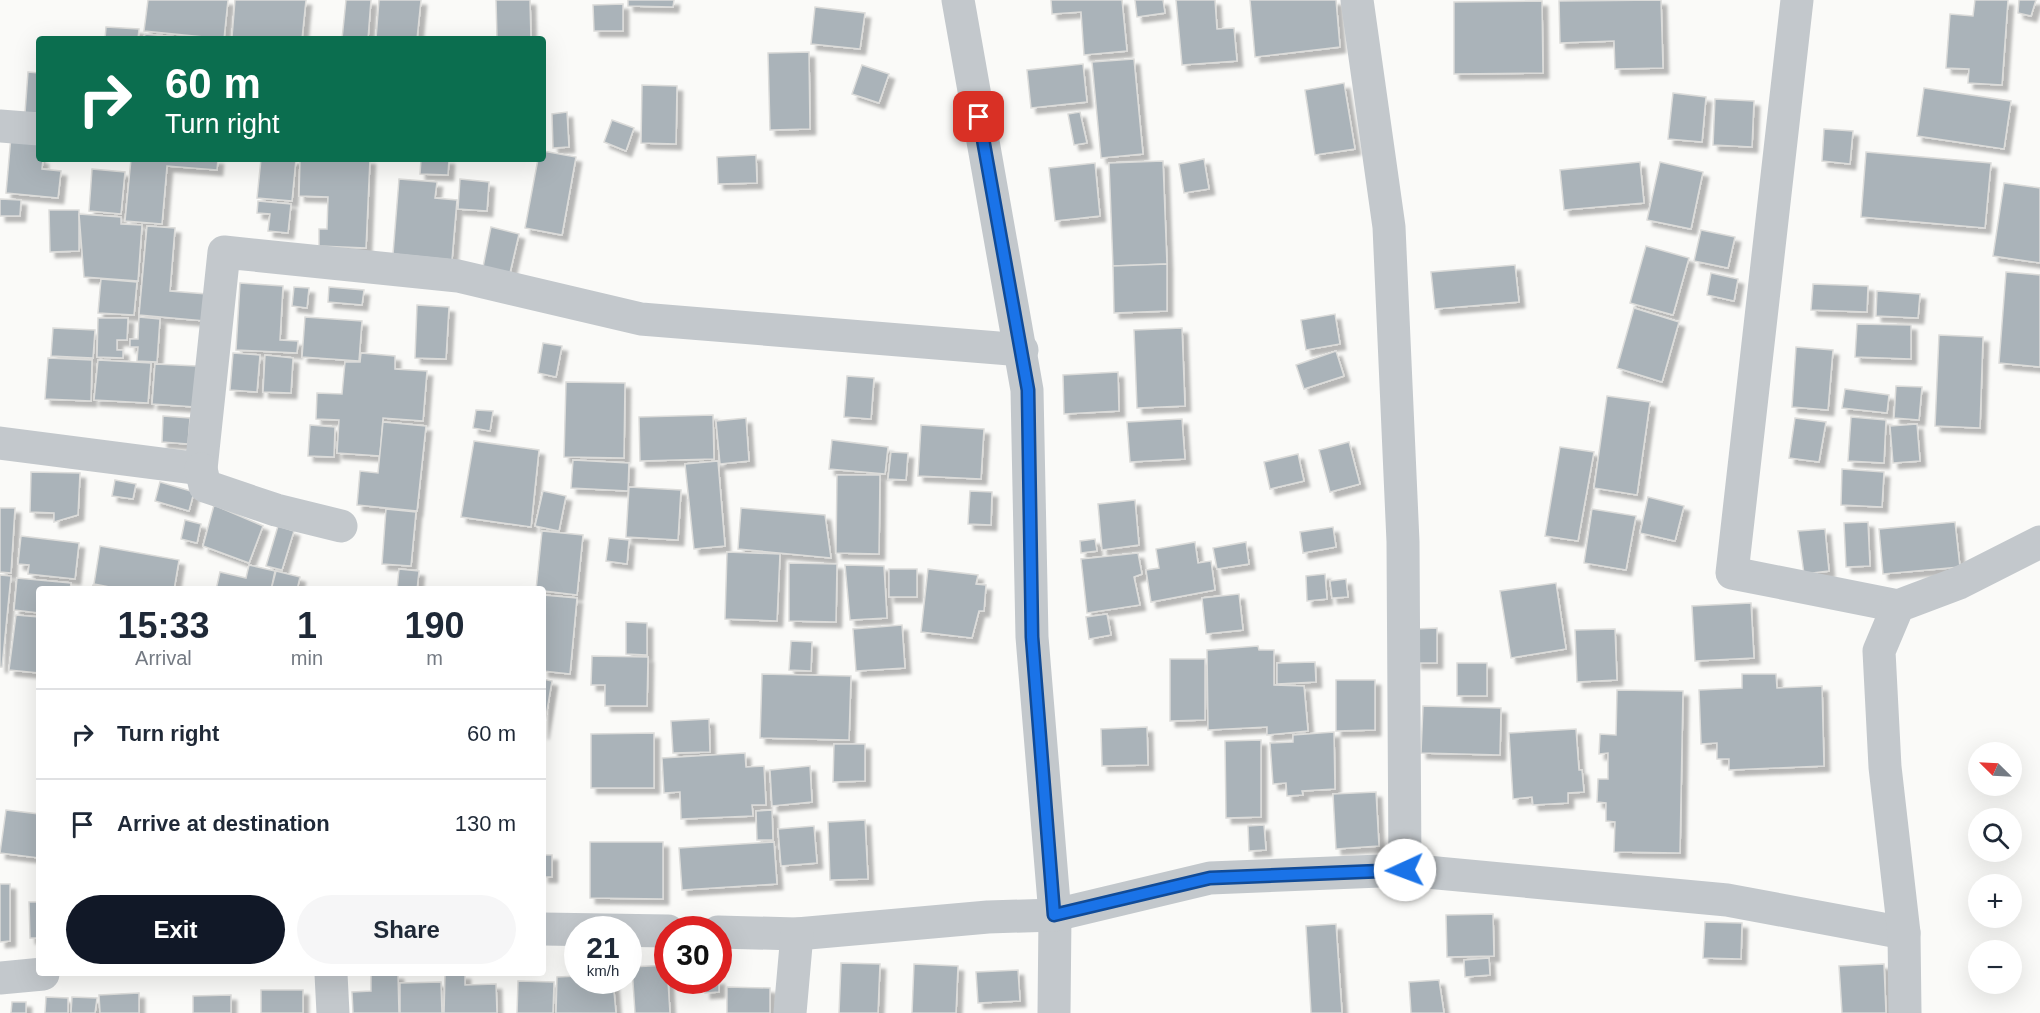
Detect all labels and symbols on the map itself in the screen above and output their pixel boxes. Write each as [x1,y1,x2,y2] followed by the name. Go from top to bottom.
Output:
[953,91,1004,142] pin
[1968,742,2022,796] north arrow
[1373,838,1437,902] position arrow
[654,916,732,994] speed limit sign: 30

